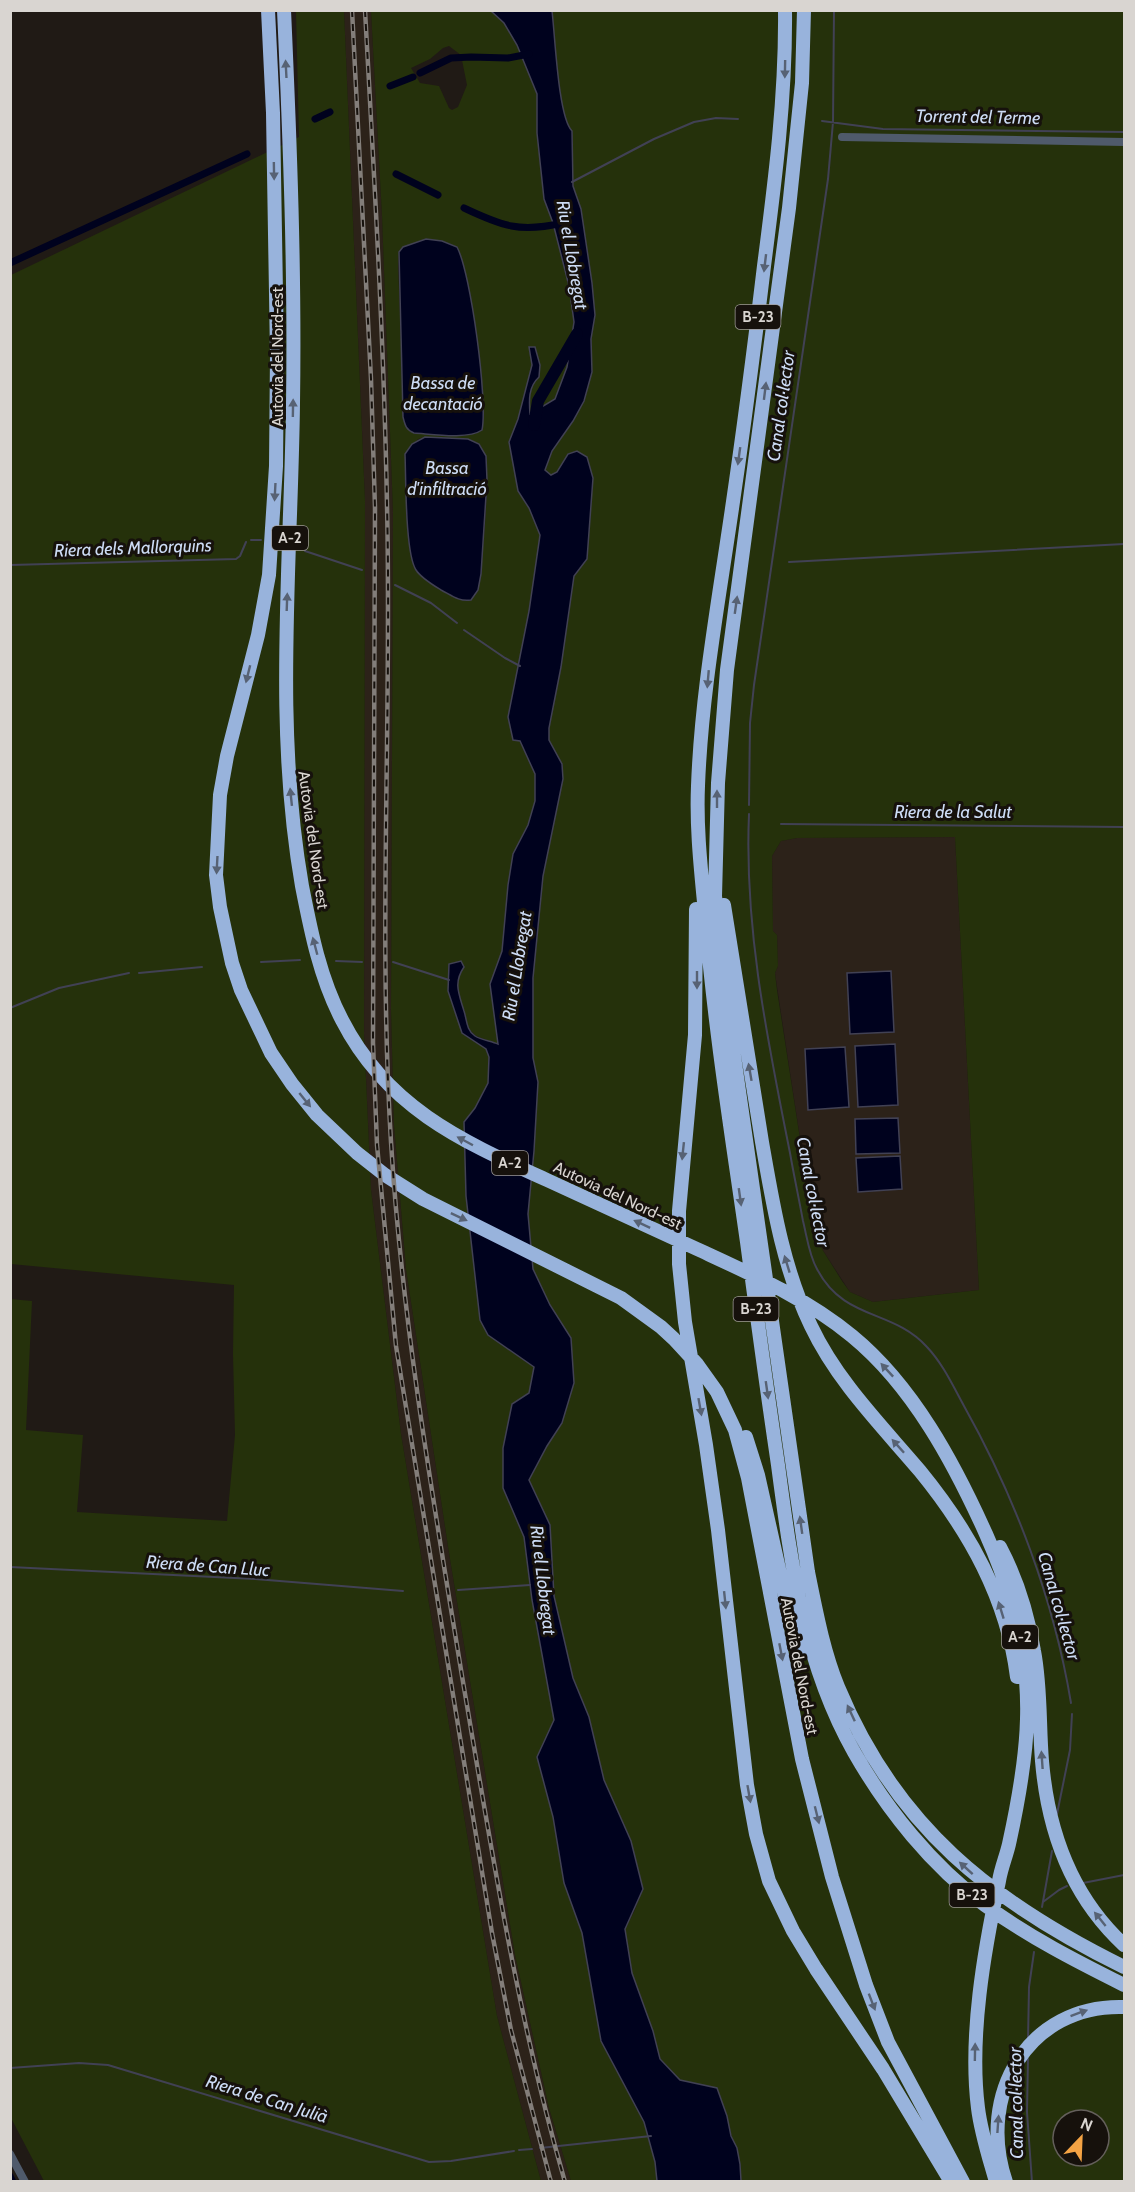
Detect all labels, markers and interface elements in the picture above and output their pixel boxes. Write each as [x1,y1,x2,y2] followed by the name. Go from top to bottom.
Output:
[282,59,291,78] one-way arrow
[780,59,790,78] one-way arrow
[915,105,1041,129] water label: Torrent del Terme
[269,162,278,181] one-way arrow
[552,199,593,312] water label: Riu el Llobregat
[760,253,769,272] one-way arrow
[268,287,287,427] street label: Autovia del Nord-est
[736,305,780,329] road number: B-23
[762,348,800,463] water label: Canal col·lector
[403,372,483,415] water label: Bassa de decantació
[761,381,770,400] one-way arrow
[288,398,298,417] one-way arrow
[735,447,744,466] one-way arrow
[407,457,487,500] water label: Bassa d'infiltració
[270,483,279,502] one-way arrow
[272,526,308,550] road number: A-2
[54,534,212,562] water label: Riera dels Mallorquins
[282,593,292,612] one-way arrow
[731,595,740,614] one-way arrow
[242,664,252,683] one-way arrow
[703,670,713,689] one-way arrow
[294,770,333,911] street label: Autovia del Nord-est
[286,788,296,807] one-way arrow
[713,789,722,808] one-way arrow
[894,801,1012,823] water label: Riera de la Salut
[212,856,221,875] one-way arrow
[497,909,537,1022] water label: Riu el Llobregat
[309,937,319,955] one-way arrow
[692,970,702,989] one-way arrow
[745,1063,754,1082] one-way arrow
[299,1093,311,1108] one-way arrow
[792,1135,835,1250] water label: Canal col·lector
[456,1137,473,1146] one-way arrow
[679,1141,688,1160] one-way arrow
[492,1151,528,1175] road number: A-2
[551,1157,686,1234] street label: Autovia del Nord-est
[736,1187,745,1206] one-way arrow
[451,1213,468,1222] one-way arrow
[633,1219,650,1228] one-way arrow
[782,1255,791,1273] one-way arrow
[734,1297,778,1321] road number: B-23
[880,1363,894,1378] one-way arrow
[763,1381,772,1400] one-way arrow
[695,1397,704,1416] one-way arrow
[891,1439,905,1454] one-way arrow
[797,1515,806,1534] one-way arrow
[525,1524,561,1637] water label: Riu el Llobregat
[1033,1549,1085,1664] water label: Canal col·lector
[145,1551,271,1581] water label: Riera de Can Lluc
[720,1591,730,1610] one-way arrow
[777,1596,822,1737] street label: Autovia del Nord-est
[996,1601,1005,1619] one-way arrow
[1002,1625,1038,1649] road number: A-2
[777,1643,786,1662] one-way arrow
[846,1704,855,1721] one-way arrow
[1038,1750,1047,1769] one-way arrow
[744,1784,753,1803] one-way arrow
[812,1806,822,1824] one-way arrow
[959,1861,974,1875] one-way arrow
[950,1883,994,1907] road number: B-23
[1093,1911,1106,1927] one-way arrow
[868,1993,878,2011] one-way arrow
[1070,2008,1088,2018] one-way arrow
[971,2042,980,2061] one-way arrow
[1004,2046,1028,2159] water label: Canal col·lector
[203,2070,331,2128] water label: Riera de Can Julià
[1051,2108,1111,2168] north arrow
[1078,2114,1096,2136] text: N
[993,2115,1002,2134] one-way arrow

